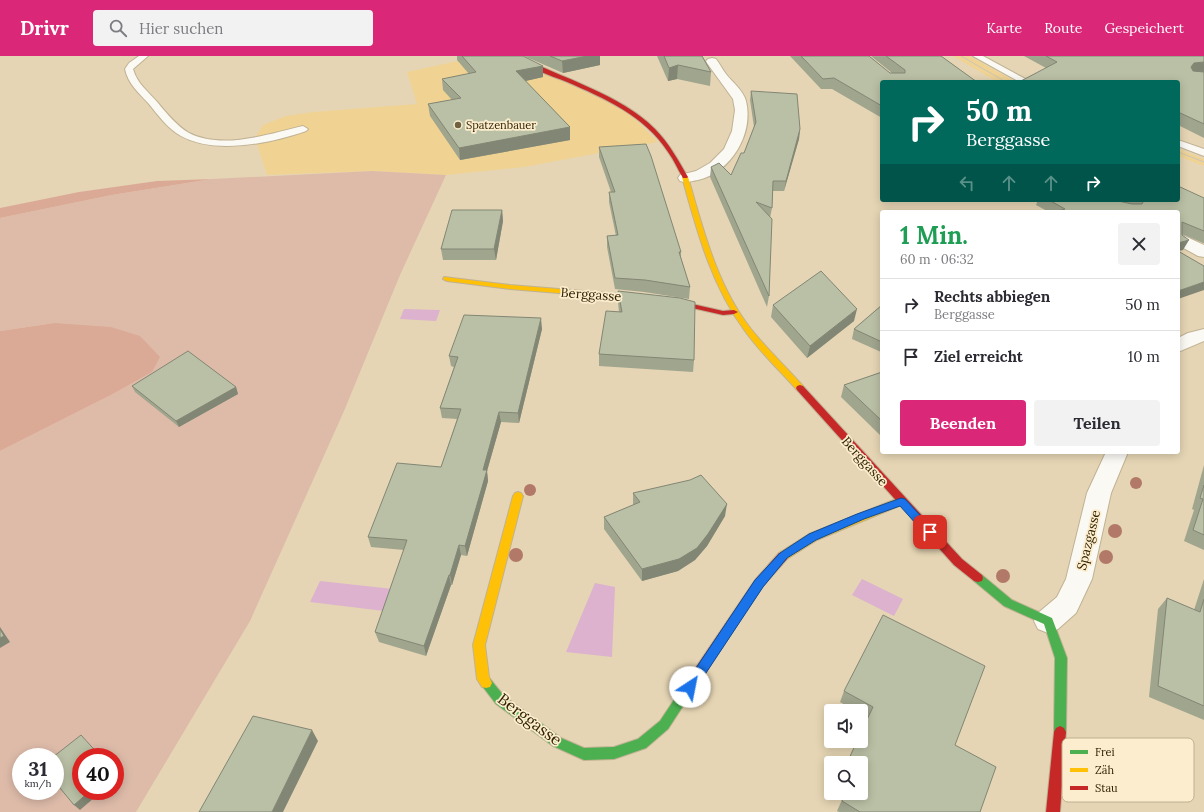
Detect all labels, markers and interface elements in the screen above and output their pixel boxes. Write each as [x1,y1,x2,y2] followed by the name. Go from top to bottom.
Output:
[93,10,373,46] search box
[20,16,69,40] text: Drivr
[107,17,129,39] icon: search
[139,19,223,38] text: Hier suchen
[986,19,1022,37] text: Karte
[1044,19,1082,37] text: Route
[1104,19,1184,37] text: Gespeichert
[966,93,1032,129] text: 50 m
[900,96,952,148] icon: right
[466,118,536,132] place label: Spatzenbauer
[453,120,463,130] marker: Spatzenbauer
[966,128,1050,151] text: Berggasse
[956,172,978,194] icon: left
[998,172,1020,194] icon: ahead
[1040,172,1062,194] icon: ahead
[1082,172,1104,194] icon: right
[900,220,968,251] text: 1 Min.
[1118,223,1160,265] button: close
[900,251,974,268] text: 60 m · 06:32
[560,284,622,305] street label: Berggasse
[934,287,1050,306] text: Rechts abbiegen
[900,294,922,316] icon: right
[1125,295,1160,314] text: 50 m
[934,306,995,323] text: Berggasse
[900,346,922,368] icon: arrive
[934,347,1023,366] text: Ziel erreicht
[1128,347,1160,366] text: 10 m
[900,400,1026,446] button: Beenden
[1034,400,1160,446] button: Teilen
[838,433,891,490] street label: Berggasse
[1073,508,1104,572] street label: Spazgasse
[913,515,947,549] pin
[919,521,941,543] icon: arrive
[669,666,711,708] position arrow
[494,688,566,750] street label: Berggasse
[824,704,868,800] map controls
[824,704,868,748] button: sound
[1062,738,1194,802] legend
[1095,745,1115,759] text: Frei
[72,748,124,800] speed limit sign: 40
[28,756,48,781] text: 31
[824,756,868,800] button: search
[1095,763,1114,777] text: Zäh
[24,777,52,790] text: km/h
[1095,781,1118,795] text: Stau

